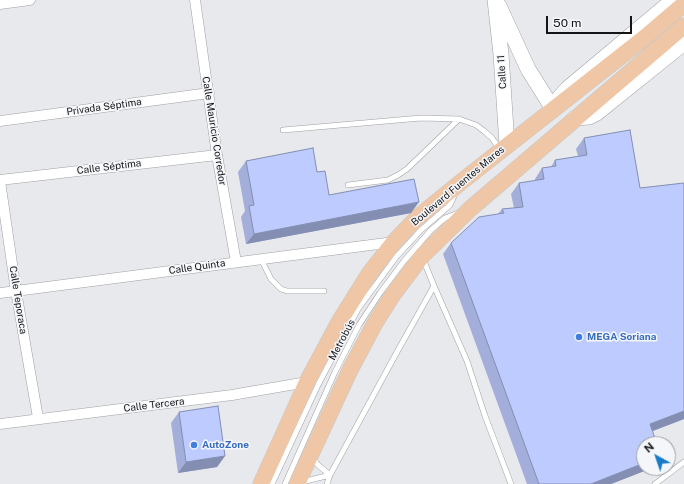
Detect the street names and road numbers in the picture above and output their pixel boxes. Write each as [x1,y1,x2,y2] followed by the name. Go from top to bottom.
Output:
[495,55,509,89] street label: Calle 11
[199,76,229,186] street label: Calle Mauricio Corredor
[66,96,142,118] street label: Privada Séptima
[409,144,507,228] street label: Boulevard Fuentes Mares
[76,157,142,177] street label: Calle Séptima
[168,257,226,277] street label: Calle Quinta
[7,265,29,335] street label: Calle Teporaca
[326,318,358,362] street label: Metrobús
[123,395,185,415] street label: Calle Tercera

